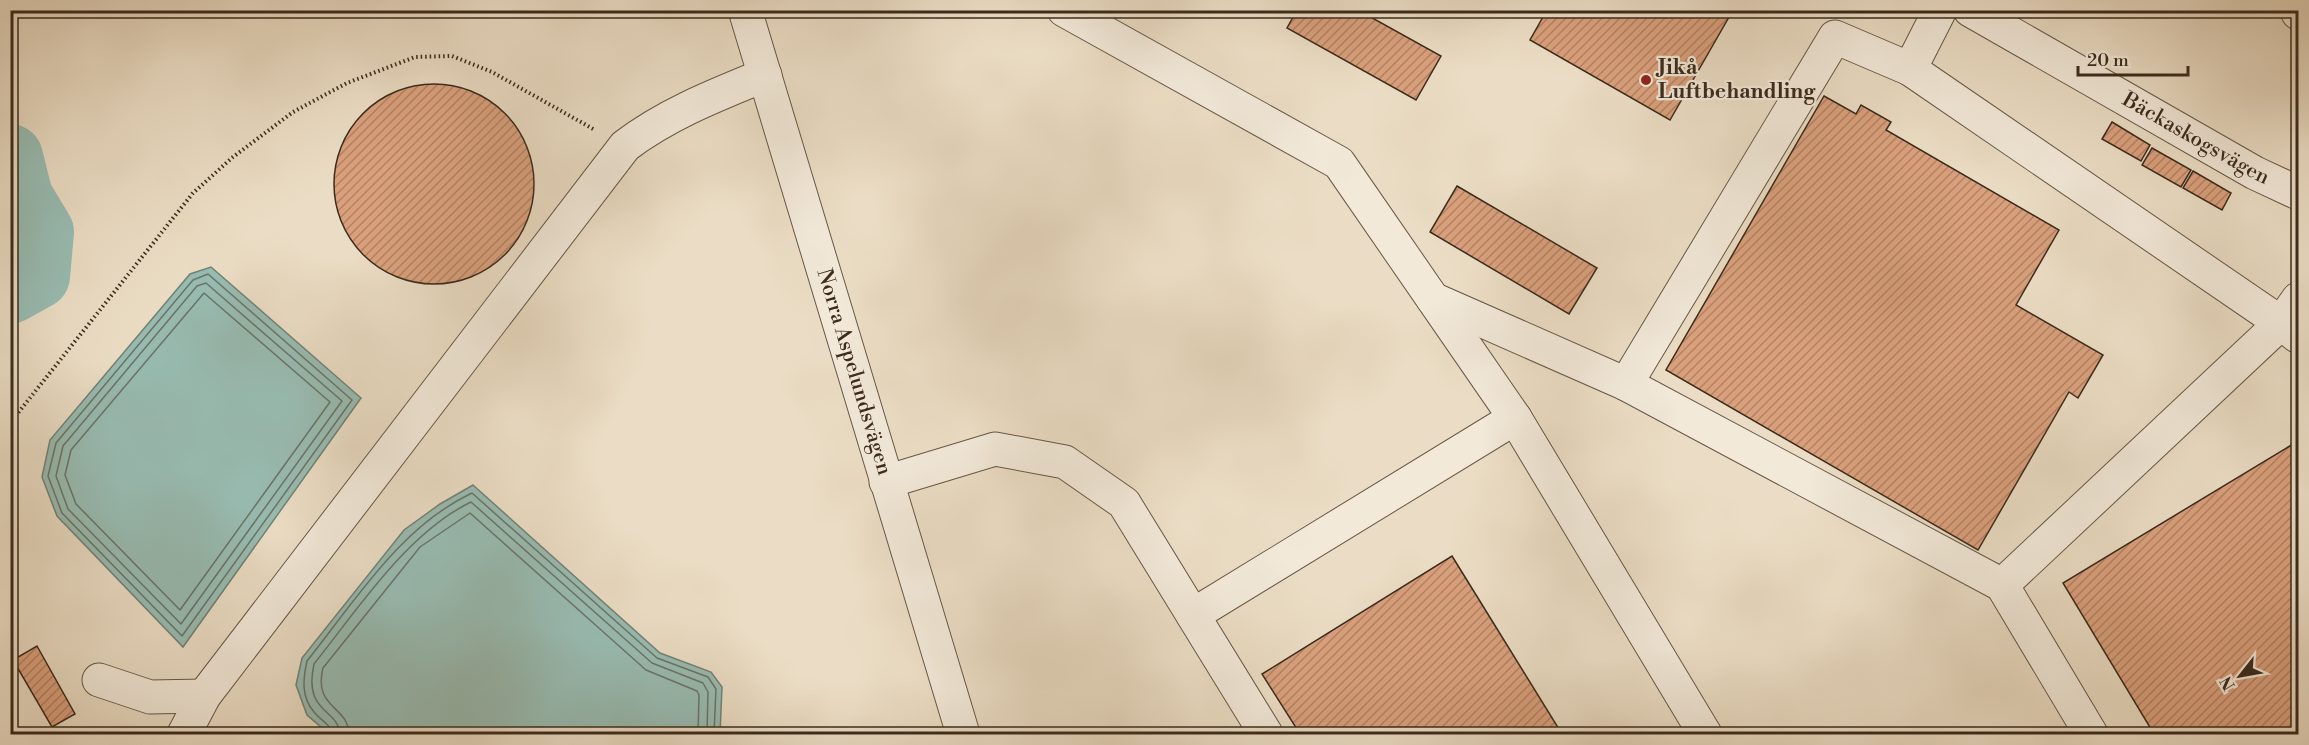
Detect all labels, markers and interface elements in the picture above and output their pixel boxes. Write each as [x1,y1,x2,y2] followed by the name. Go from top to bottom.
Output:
[2078,39,2188,77] scale bar
[2087,49,2129,72] text: 20 m
[1655,55,1816,105] place label: Jikå Luftbehandling
[1639,73,1653,87] marker: Jikå Luftbehandling
[2117,86,2274,191] street label: Bäckaskogsvägen
[811,266,897,479] street label: Norra Aspelundsvägen
[2210,646,2270,706] north arrow
[2216,672,2240,694] text: N

